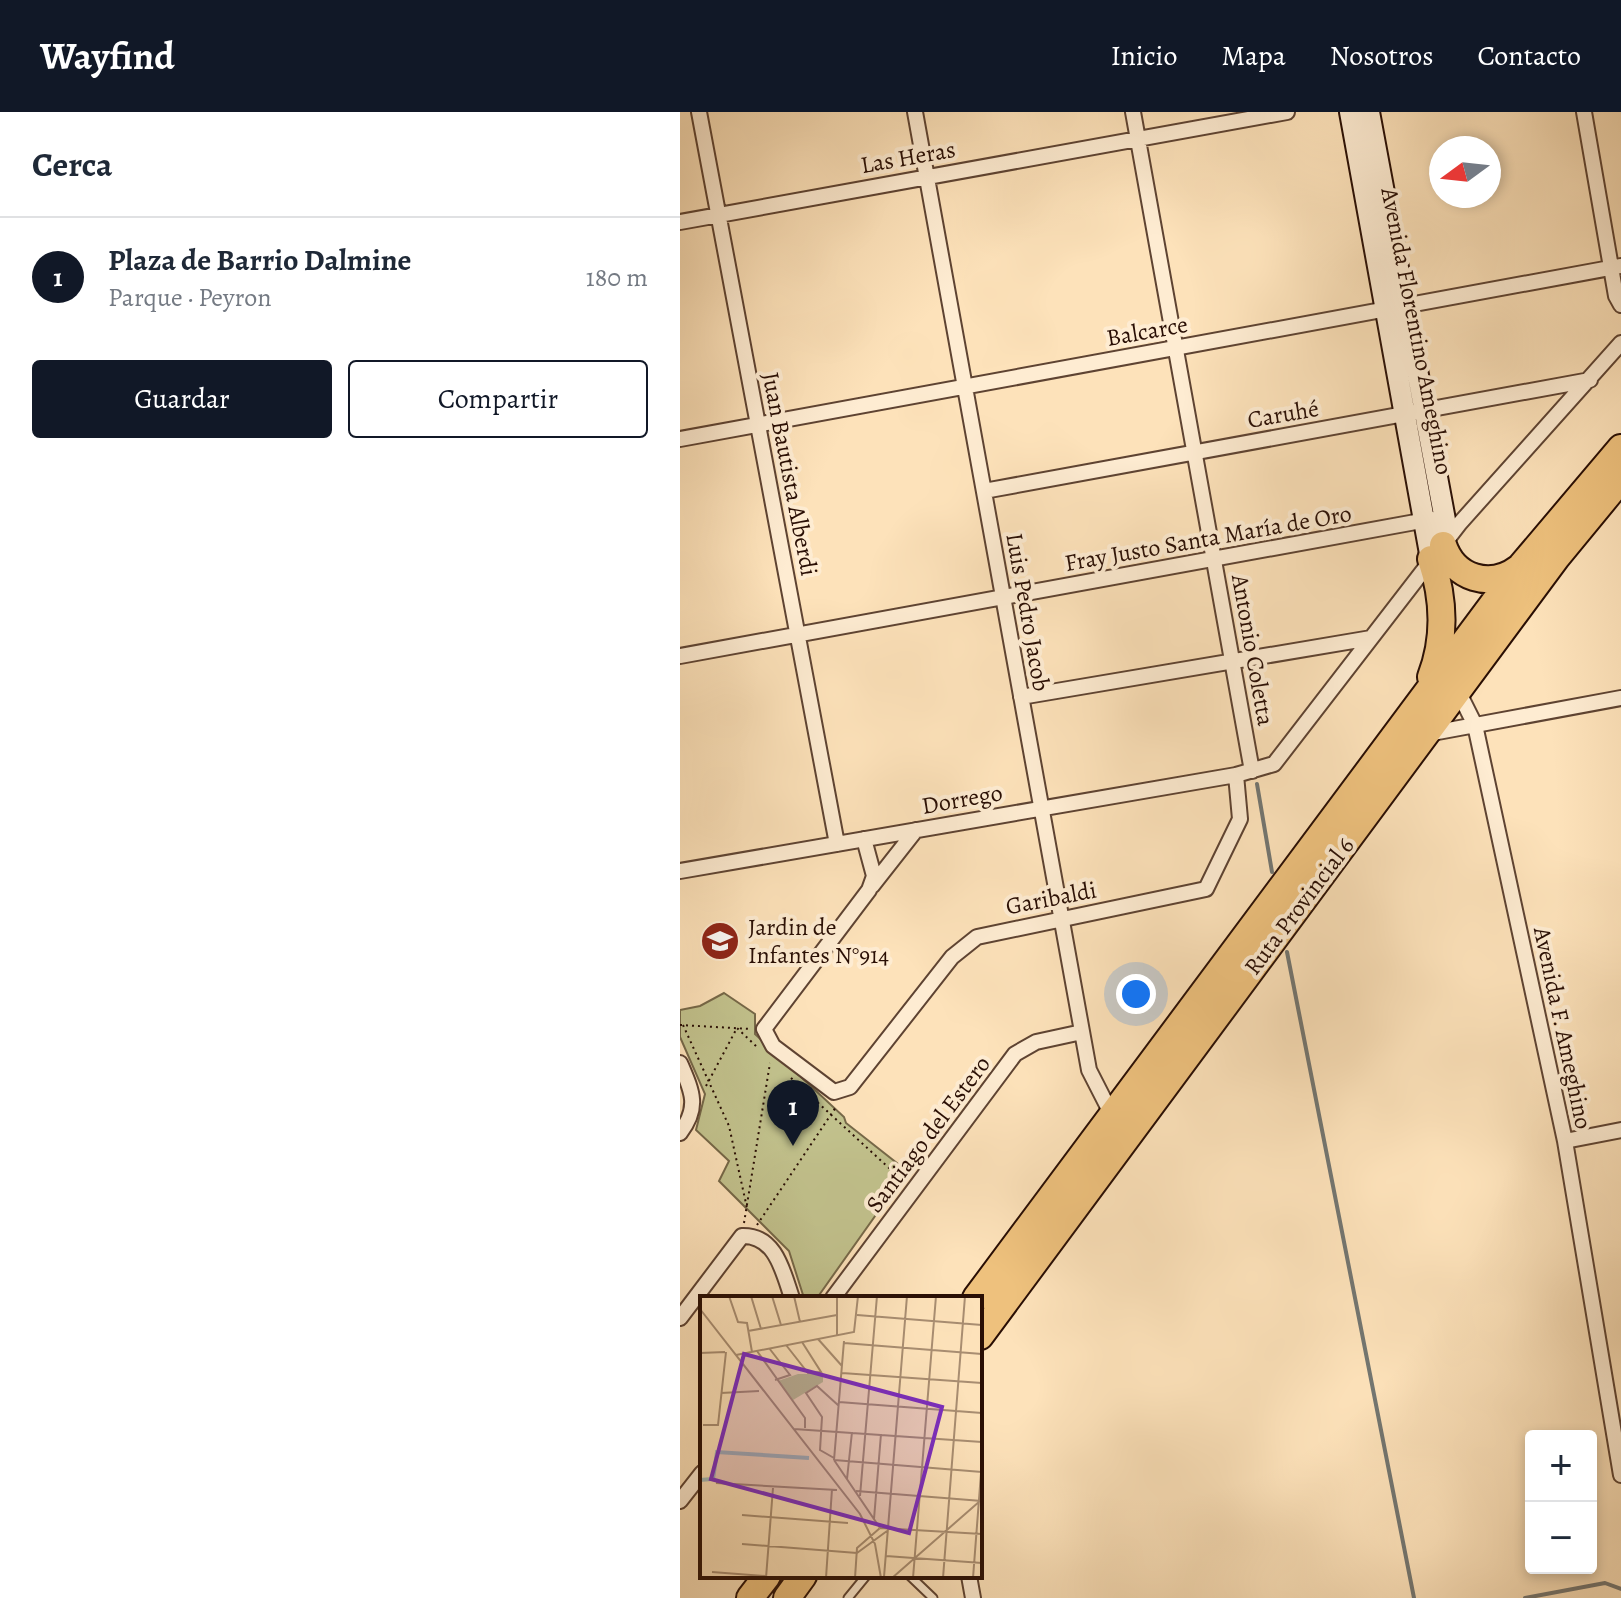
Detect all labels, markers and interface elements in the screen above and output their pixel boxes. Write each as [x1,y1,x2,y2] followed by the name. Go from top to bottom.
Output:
[40,30,175,82] text: Wayfind
[1111,37,1177,75] text: Inicio
[1221,37,1286,75] text: Mapa
[1330,37,1433,75] text: Nosotros
[1477,37,1581,75] text: Contacto
[858,133,958,181] street label: Las Heras
[1429,136,1501,208] north arrow
[32,141,113,188] text: Cerca
[1373,184,1461,477] street label: Avenida Florentino Ameghino
[108,240,411,280] text: Plaza de Barrio Dalmine
[53,260,63,295] text: 1
[586,260,648,295] text: 180 m
[108,280,272,315] text: Parque · Peyron
[1104,308,1190,354] street label: Balcarce
[32,360,332,438] button: Guardar
[348,360,648,438] button: Compartir
[755,369,825,579] street label: Juan Bautista Alberdi
[1245,392,1321,436] street label: Caruhé
[1062,497,1354,579] street label: Fray Justo Santa María de Oro
[998,530,1058,694] street label: Luis Pedro Jacob
[1224,571,1282,729] street label: Antonio Coletta
[919,776,1005,822] street label: Dorrego
[1237,831,1361,981] street label: Ruta Provincial 6
[1003,874,1099,922] street label: Garibaldi
[748,911,889,971] place label: Jardin de Infantes N°914
[699,920,741,962] school or university icon: Jardin de Infantes N°914
[1526,923,1600,1132] street label: Avenida F. Ameghino
[1116,974,1156,1014] your location
[858,1049,998,1219] street label: Santiago del Estero
[767,1080,819,1146] pin: 1
[700,1296,982,1578] inset map
[1525,1430,1597,1574] map controls
[1525,1430,1597,1502] button: +
[1525,1502,1597,1574] button: −

